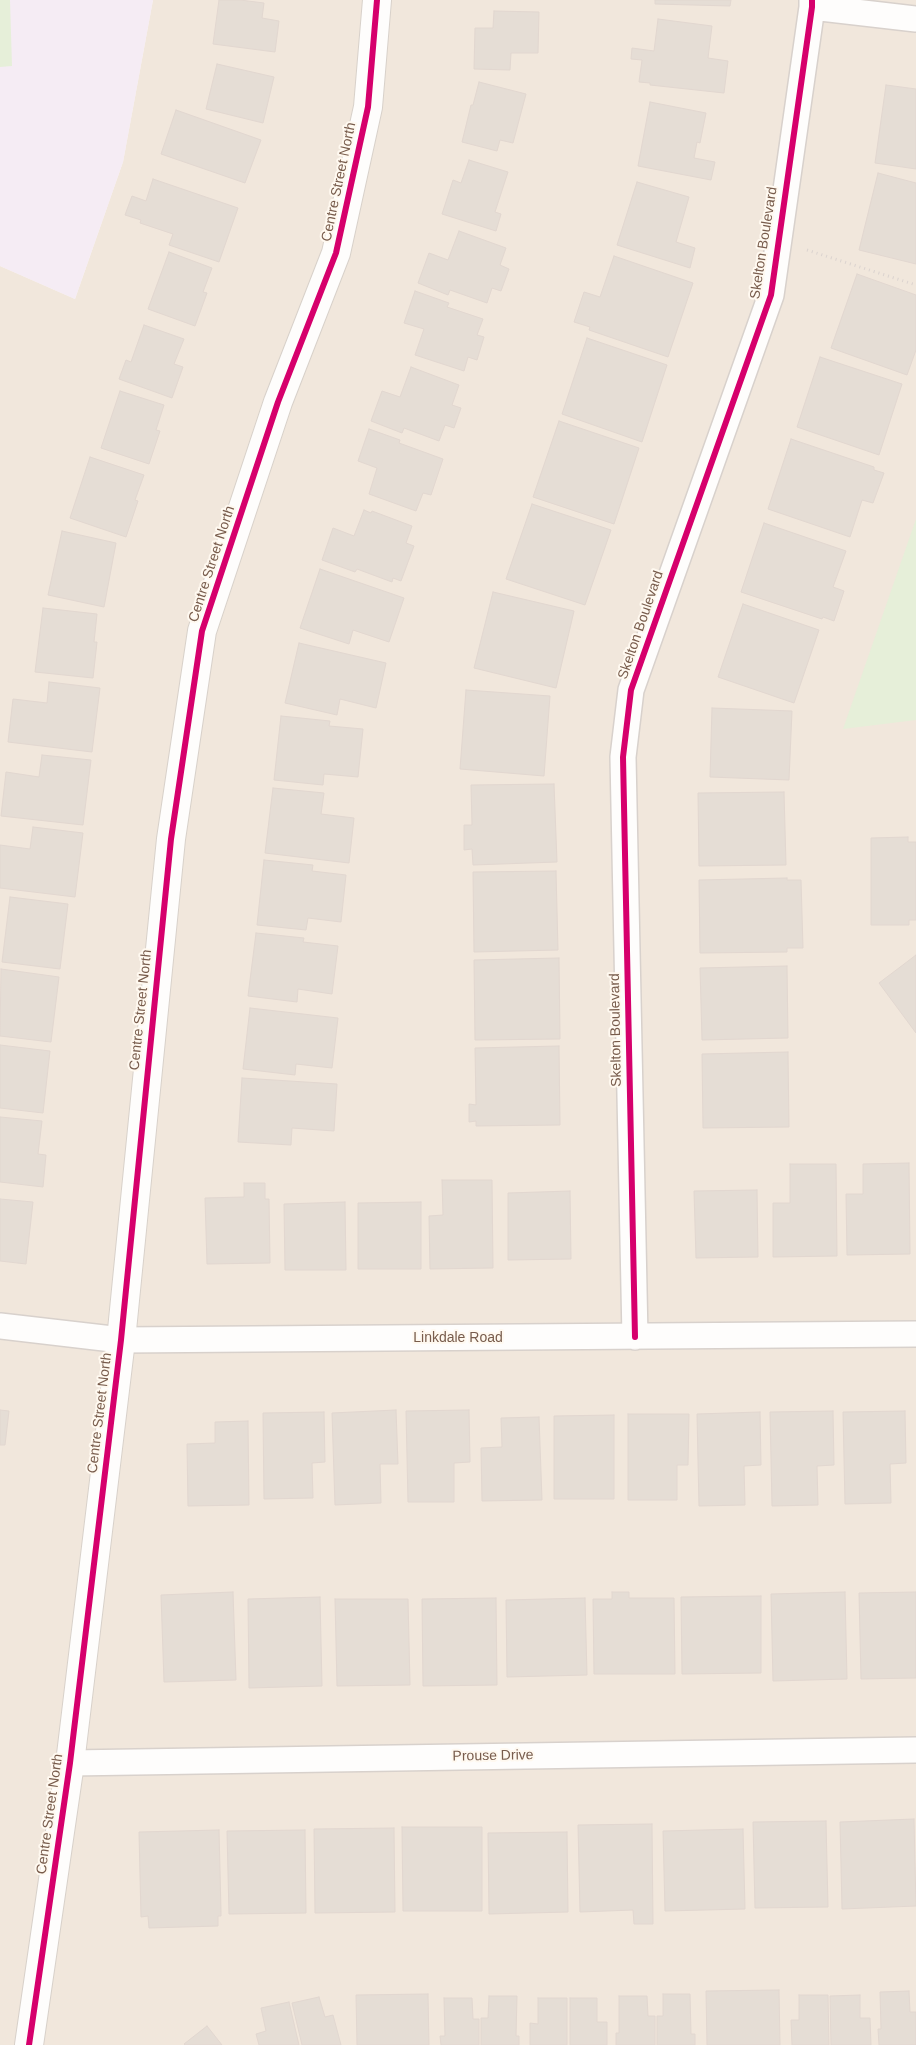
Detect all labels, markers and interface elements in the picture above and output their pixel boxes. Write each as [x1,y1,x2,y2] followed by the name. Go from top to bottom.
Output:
[318,121,360,243] street label: Centre Street North
[747,186,781,300] street label: Skelton Boulevard
[185,504,239,624] street label: Centre Street North
[615,569,667,681] street label: Skelton Boulevard
[126,949,156,1071] street label: Centre Street North
[607,973,625,1087] street label: Skelton Boulevard
[413,1330,503,1346] street label: Linkdale Road
[84,1352,116,1474] street label: Centre Street North
[452,1747,534,1765] street label: Prouse Drive
[33,1753,67,1875] street label: Centre Street North

